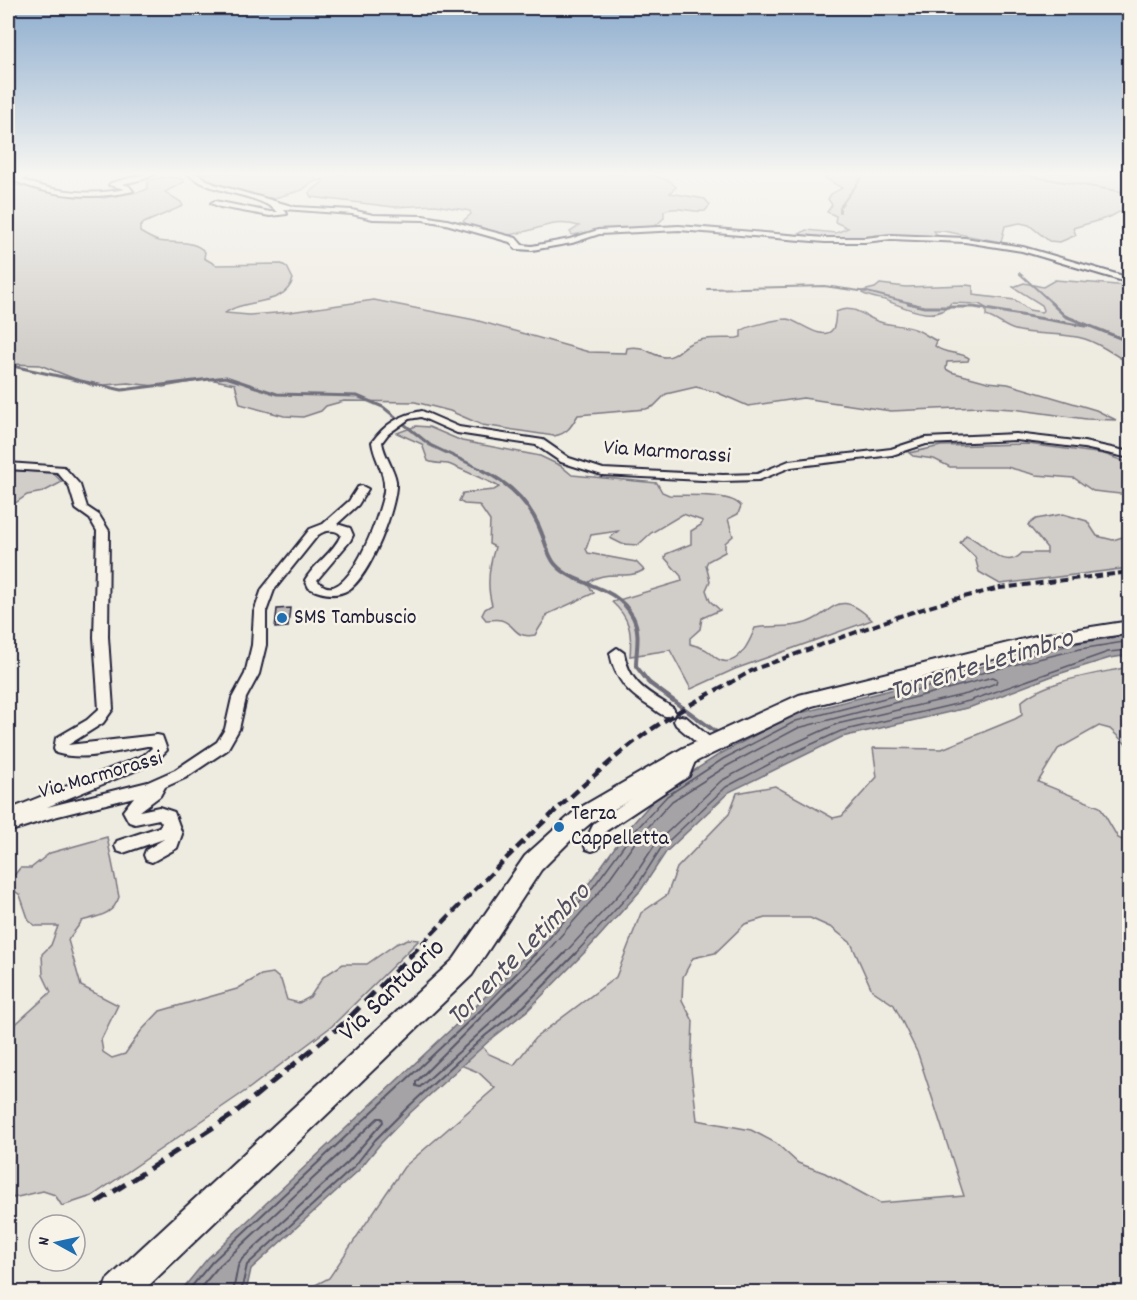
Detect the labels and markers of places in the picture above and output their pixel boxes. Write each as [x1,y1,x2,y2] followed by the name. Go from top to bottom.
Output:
[294,603,417,634] place label: SMS Tambuscio
[275,611,289,625] marker: SMS Tambuscio
[571,799,670,855] place label: Terza Cappelletta
[552,820,566,834] marker: Terza Cappelletta

